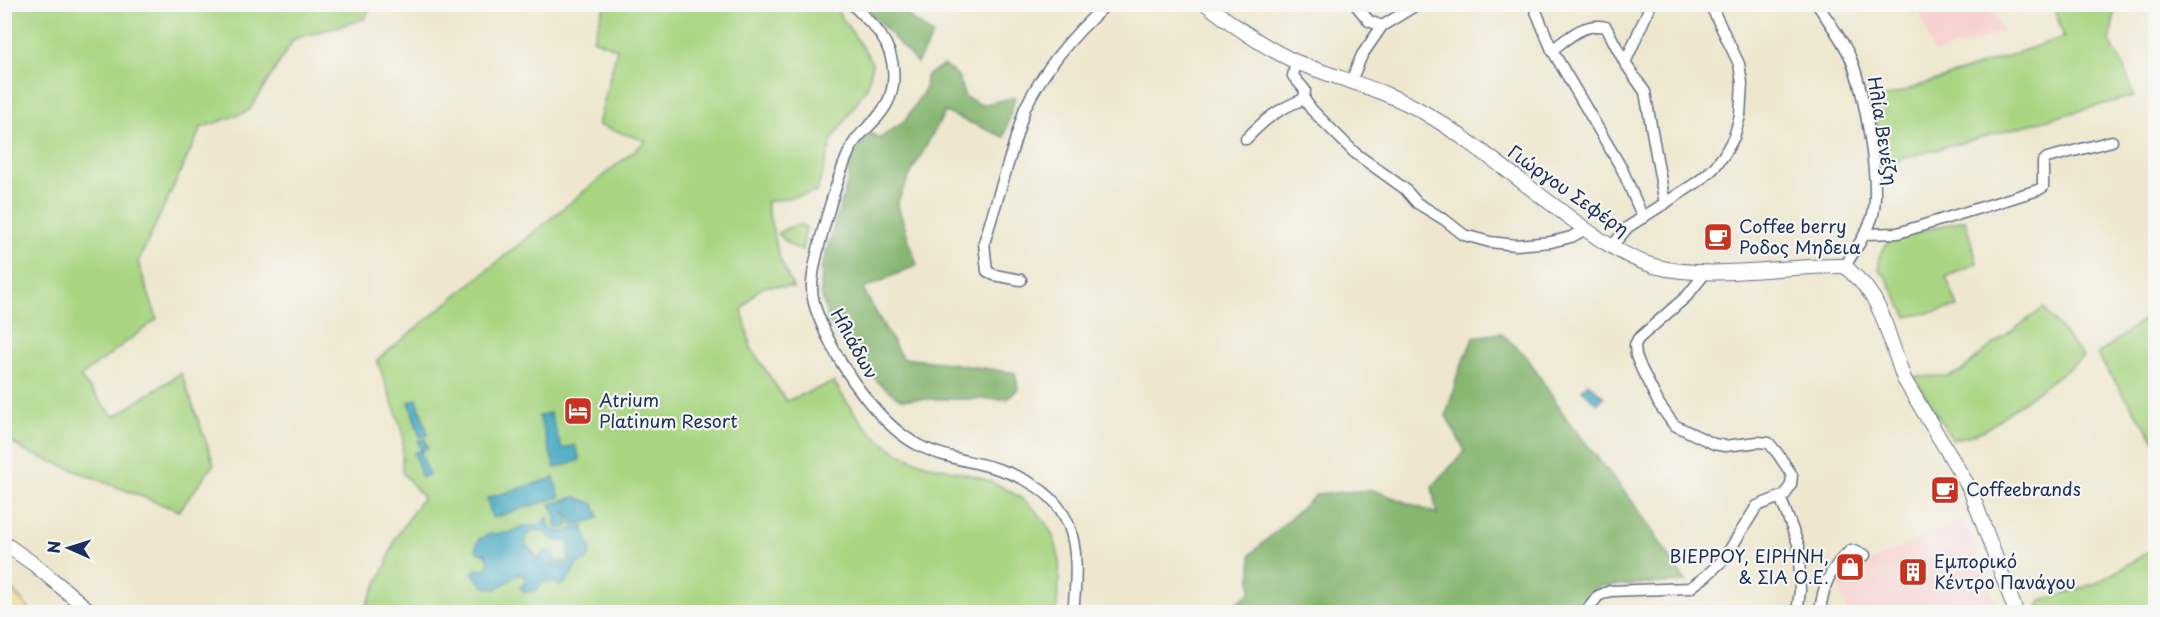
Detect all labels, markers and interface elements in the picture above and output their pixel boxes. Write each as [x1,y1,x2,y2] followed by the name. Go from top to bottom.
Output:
[1862,74,1905,187] street label: Ηλία Βενέζη
[1503,138,1635,242] street label: Γιώργου Σεφέρη
[1739,212,1861,260] place label: Coffee berry Ροδος Μηδεια
[1702,221,1734,253] cafe icon: Coffee berry Ροδος Μηδεια
[825,303,886,383] street label: Ηλιάδων
[599,386,738,434] place label: Atrium Platinum Resort
[562,395,594,427] hotel icon: Atrium Platinum Resort
[1929,474,1961,506] cafe icon: Coffeebrands
[1966,475,2081,502] place label: Coffeebrands
[39,518,99,578] north arrow
[41,540,65,554] text: N
[1670,542,1829,590] place label: ΒΙΕΡΡΟΥ, ΕΙΡΗΝΗ, & ΣΙΑ Ο.Ε.
[1934,547,2076,595] place label: Εμπορικό Κέντρο Πανάγου
[1834,551,1866,583] shop icon: ΒΙΕΡΡΟΥ, ΕΙΡΗΝΗ, & ΣΙΑ Ο.Ε.
[1897,556,1929,588] building icon: Εμπορικό Κέντρο Πανάγου

